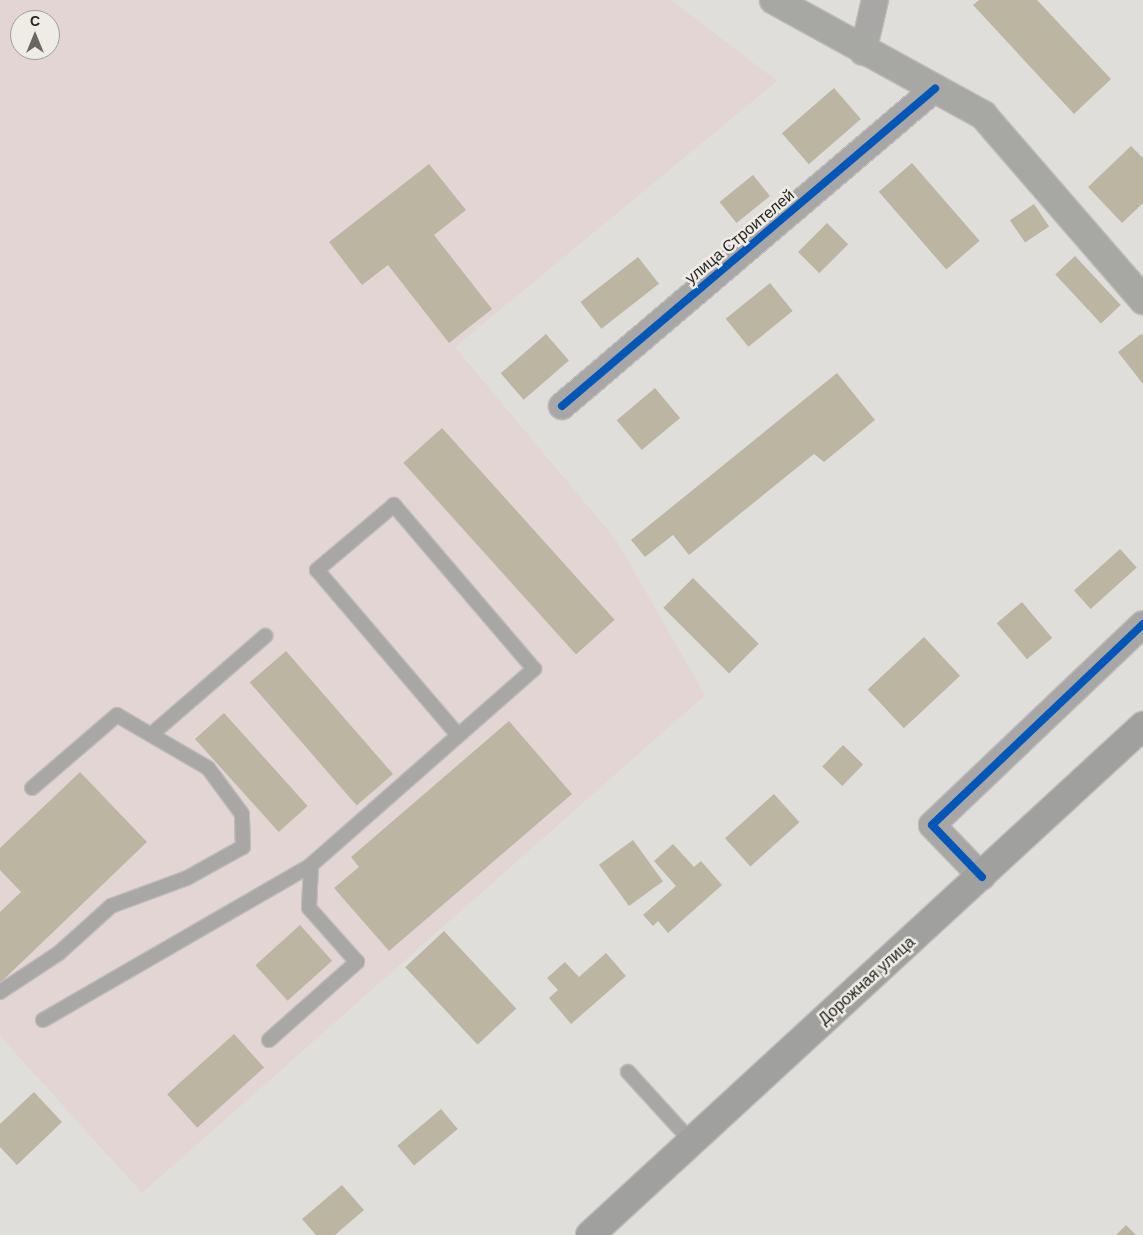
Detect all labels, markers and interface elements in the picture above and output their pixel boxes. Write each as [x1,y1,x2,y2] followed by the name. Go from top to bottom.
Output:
[10,10,60,60] north arrow
[30,12,40,30] text: С
[682,186,798,288] street label: улица Строителей
[815,933,919,1029] street label: Дорожная улица

